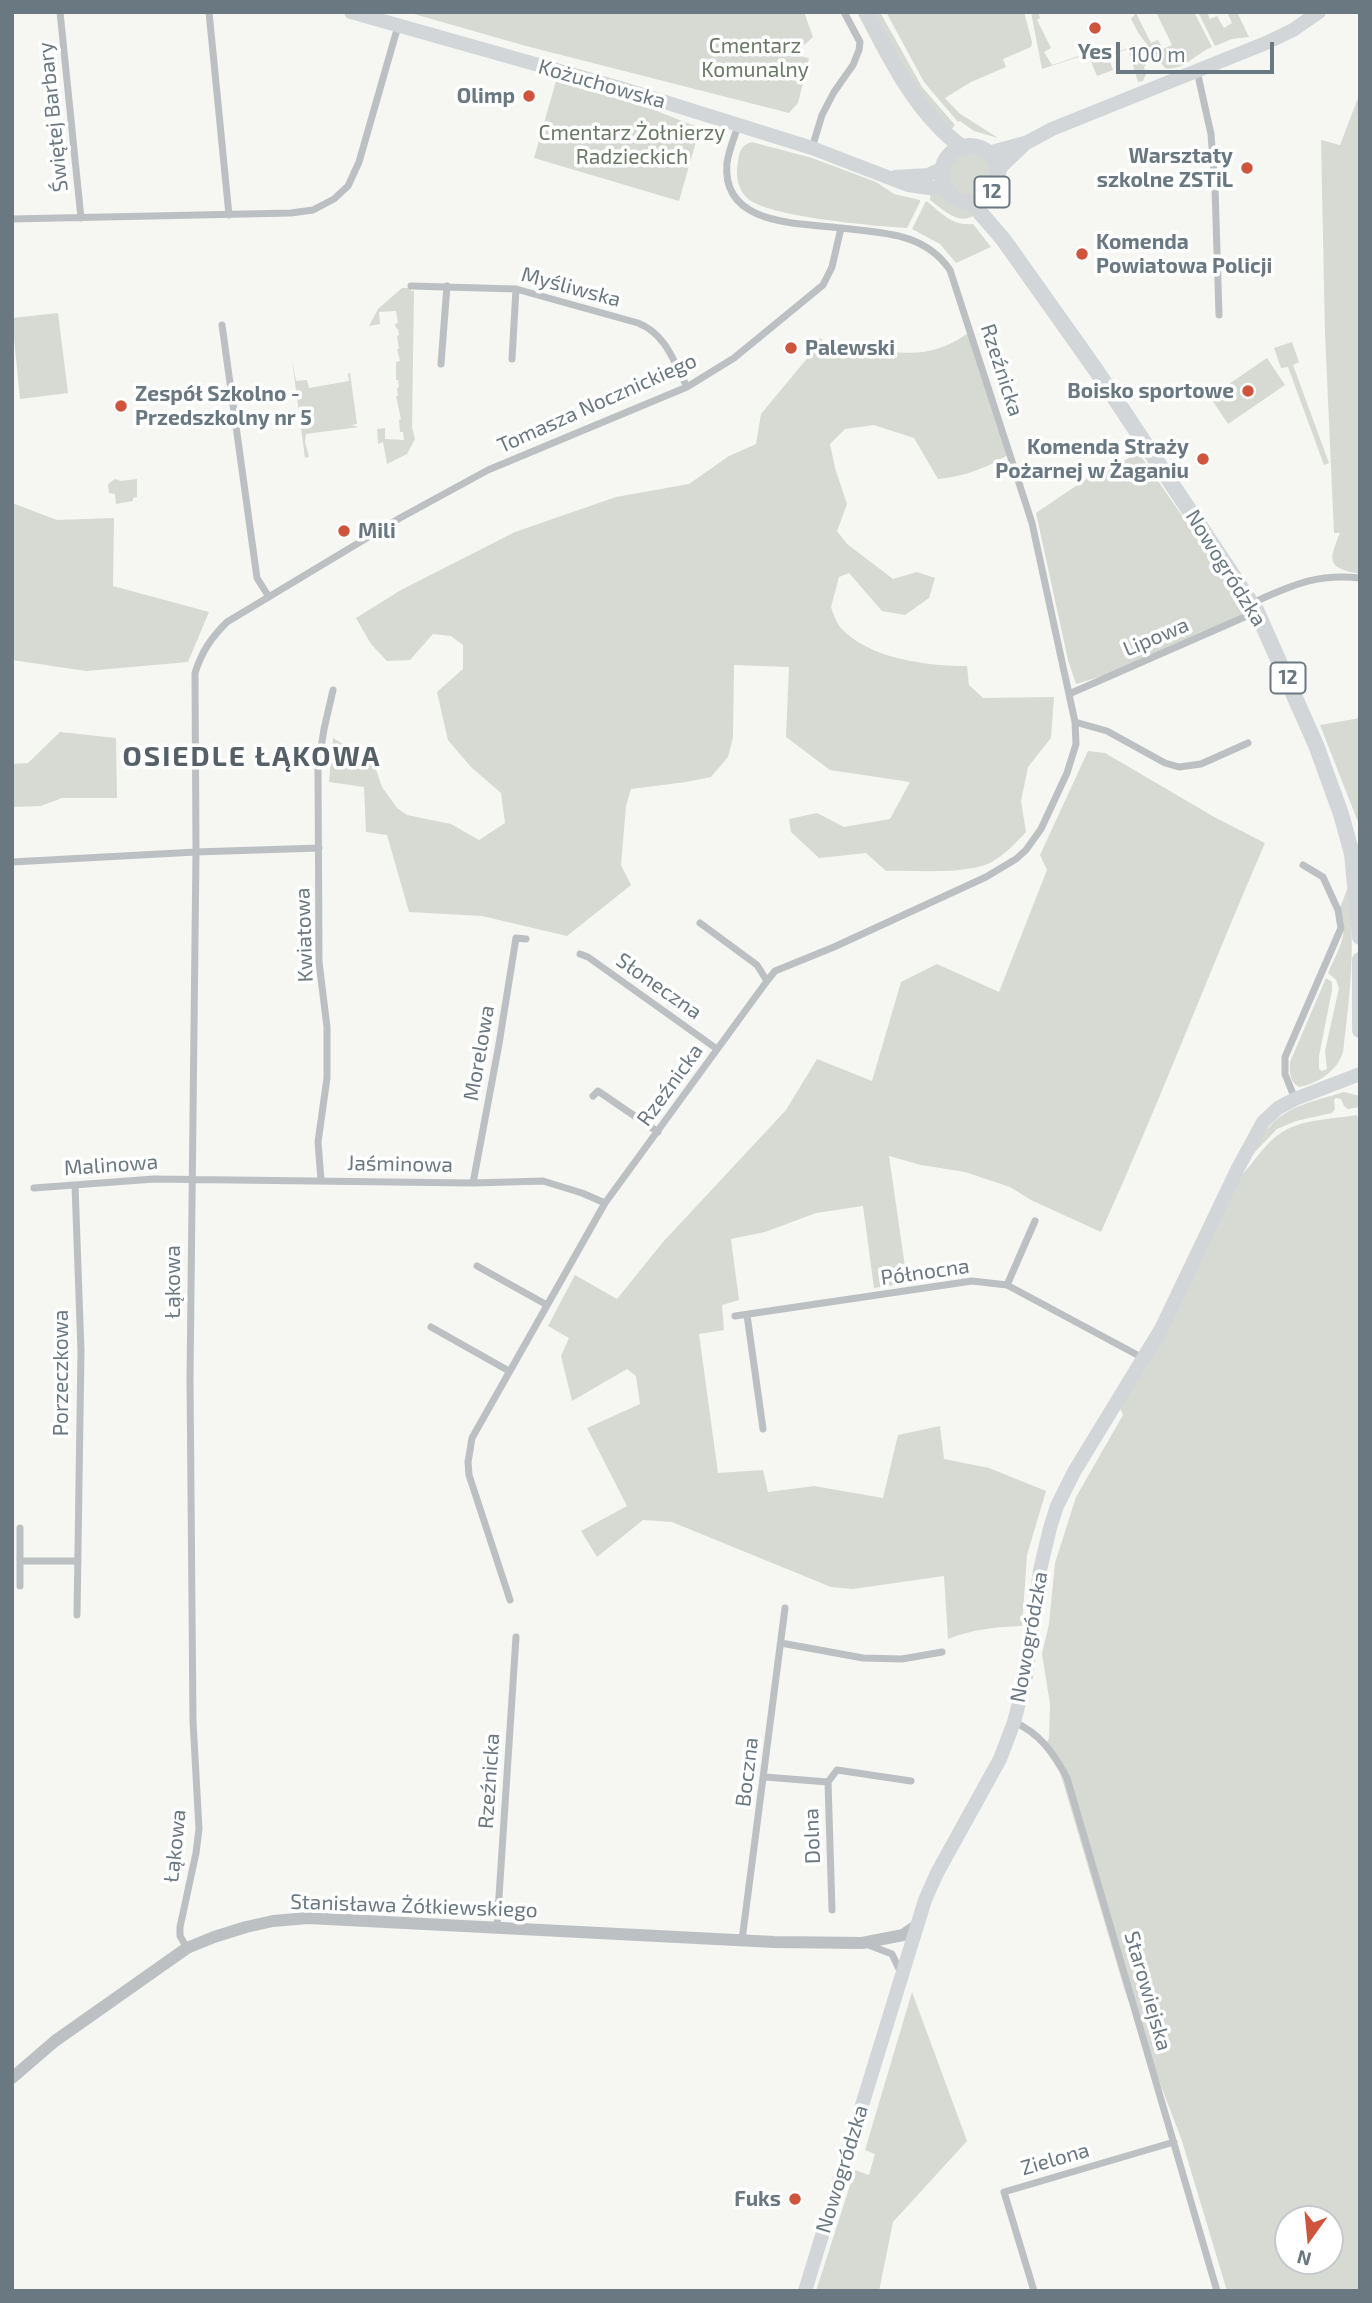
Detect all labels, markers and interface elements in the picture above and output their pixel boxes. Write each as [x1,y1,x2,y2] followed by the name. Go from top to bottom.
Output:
[1087,20,1103,36] marker: Yes
[1120,28,1278,72] scale bar
[701,33,809,83] park label: Cmentarz Komunalny
[1078,39,1112,65] place label: Yes
[33,41,73,193] street label: Świętej Barbary
[1129,41,1186,66] text: 100 m
[535,54,669,114] street label: Kożuchowska
[457,83,515,109] place label: Olimp
[521,88,537,104] marker: Olimp
[539,120,725,170] park label: Cmentarz Żołnierzy Radzieckich
[1097,143,1233,193] place label: Warsztaty szkolne ZSTiL
[1239,160,1255,176] marker: Warsztaty szkolne ZSTiL
[974,176,1010,208] road number: 12
[1096,229,1272,279] place label: Komenda Powiatowa Policji
[1074,246,1090,262] marker: Komenda Powiatowa Policji
[519,262,623,312] street label: Myśliwska
[975,321,1029,419] street label: Rzeźnicka
[805,335,895,361] place label: Palewski
[783,340,799,356] marker: Palewski
[493,348,701,458] street label: Tomasza Nocznickiego
[1067,378,1234,404] place label: Boisko sportowe
[135,381,312,431] place label: Zespół Szkolno - Przedszkolny nr 5
[1240,383,1256,399] marker: Boisko sportowe
[113,398,129,414] marker: Zespół Szkolno - Przedszkolny nr 5
[995,434,1189,484] place label: Komenda Straży Pożarnej w Żaganiu
[1195,451,1211,467] marker: Komenda Straży Pożarnej w Żaganiu
[1180,505,1272,631] street label: Nowogródzka
[358,518,396,544] place label: Mili
[336,523,352,539] marker: Mili
[1119,612,1193,662] street label: Lipowa
[1270,663,1306,694] road number: 12
[124,740,380,774] district label: OSIEDLE ŁĄKOWA
[290,887,318,983] street label: Kwiatowa
[611,947,707,1025] street label: Słoneczna
[458,1003,500,1103] street label: Morelowa
[632,1039,708,1131] street label: Rzeźnicka
[63,1149,159,1181] street label: Malinowa
[347,1150,453,1178] street label: Jaśminowa
[160,1245,186,1319] street label: Łąkowa
[879,1253,971,1291] street label: Północna
[48,1310,74,1436] street label: Porzeczkowa
[1005,1570,1053,1704] street label: Nowogródzka
[473,1732,505,1830] street label: Rzeźnicka
[730,1736,764,1808] street label: Boczna
[159,1808,191,1884] street label: Łąkowa
[798,1808,826,1864] street label: Dolna
[290,1889,538,1923] street label: Stanisława Żółkiewskiego
[1119,1928,1177,2054] street label: Starowiejska
[811,2102,873,2236] street label: Nowogródzka
[1018,2137,1092,2181] street label: Zielona
[734,2186,781,2212] place label: Fuks
[787,2191,803,2207] marker: Fuks
[1274,2205,1344,2275] north arrow
[1294,2246,1314,2272] text: N

